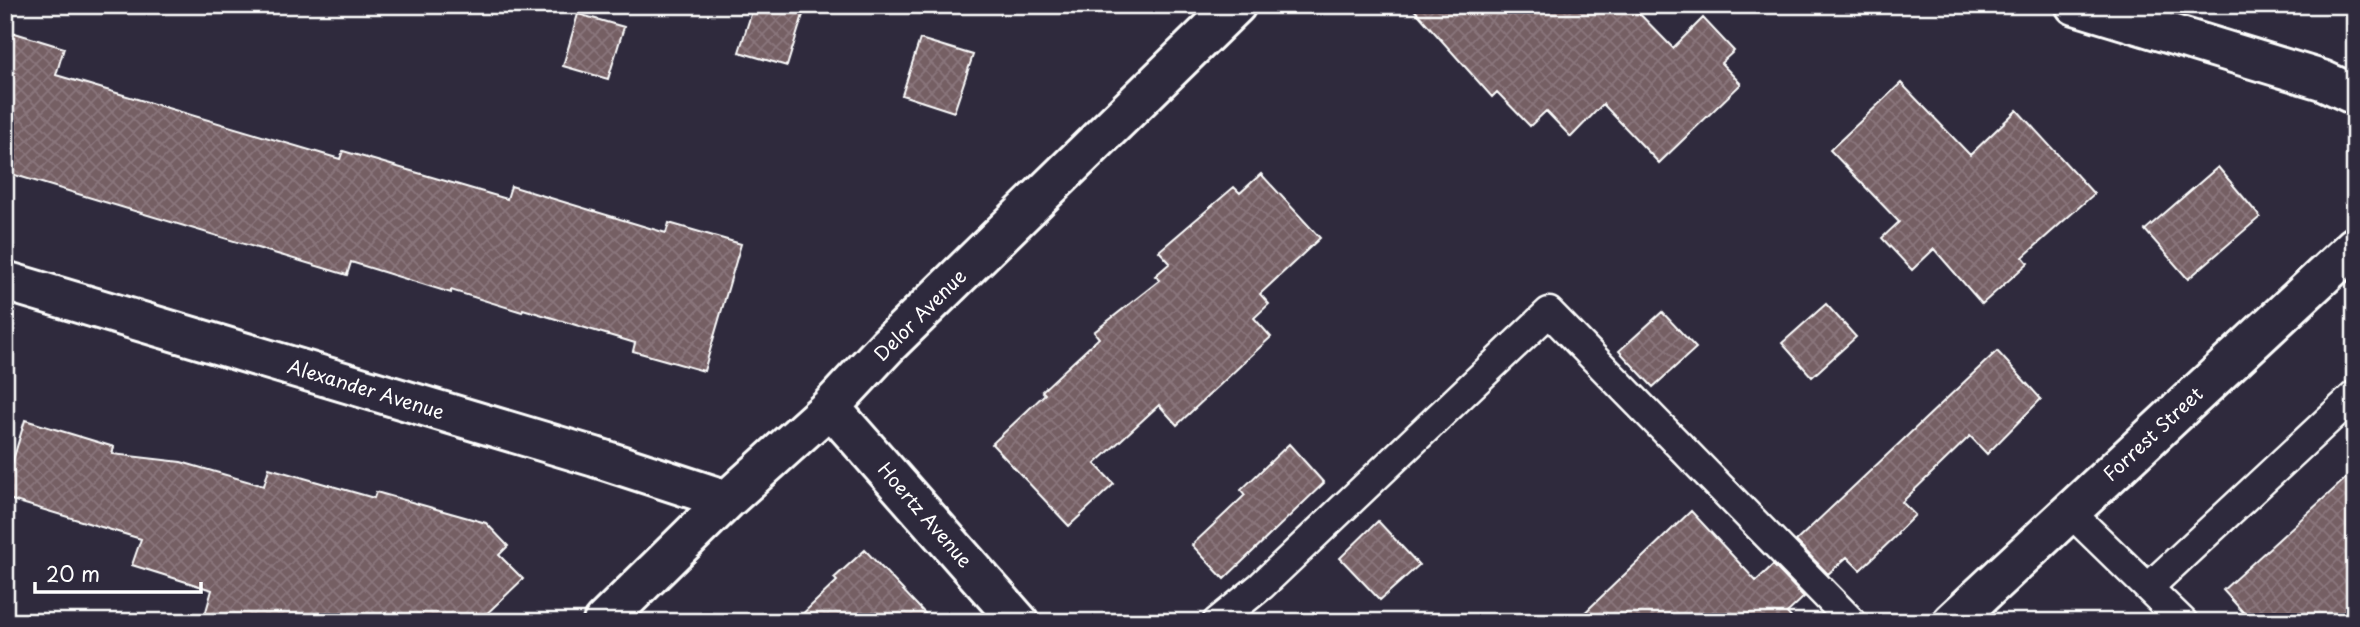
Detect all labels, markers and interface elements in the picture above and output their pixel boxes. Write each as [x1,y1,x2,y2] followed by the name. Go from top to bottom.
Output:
[867,262,972,367] street label: Delor Avenue
[284,351,448,425] street label: Alexander Avenue
[2096,379,2209,487] street label: Forrest Street
[872,456,979,573] street label: Hoertz Avenue
[35,550,201,594] scale bar
[46,557,100,589] text: 20 m

